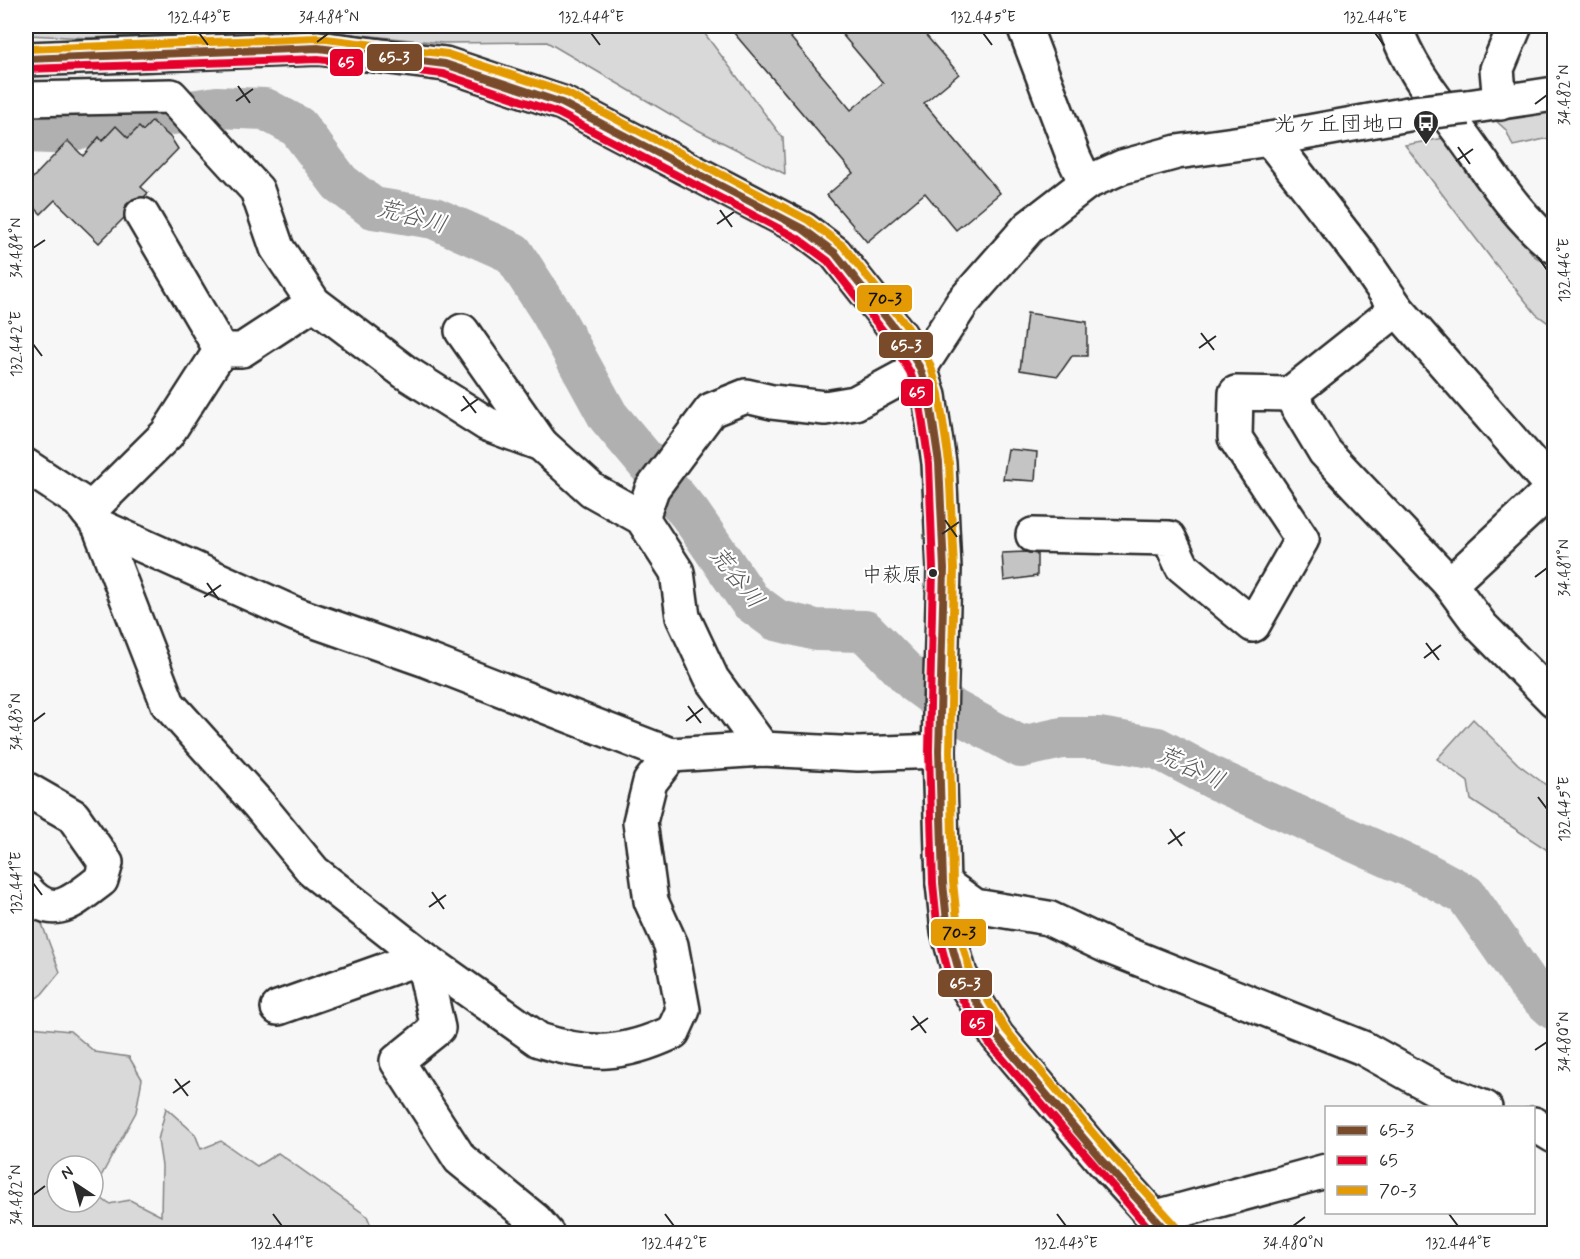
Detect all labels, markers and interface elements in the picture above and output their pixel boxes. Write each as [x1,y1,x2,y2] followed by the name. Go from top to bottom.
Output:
[167,8,231,28] text: 132.443°E
[299,8,359,28] text: 34.484°N
[558,8,624,28] text: 132.444°E
[950,8,1016,28] text: 132.445°E
[1343,8,1407,28] text: 132.446°E
[366,43,423,72] line badge: 65-3
[329,48,364,77] line badge: 65
[378,48,410,69] text: 65-3
[338,53,355,74] text: 65
[1555,65,1575,125] text: 34.482°N
[1411,108,1441,146] bus stop icon: 光ヶ丘団地口
[1274,111,1406,139] place label: 光ヶ丘団地口
[373,193,450,242] water label: 荒谷川
[7,218,27,278] text: 34.484°N
[1555,238,1575,302] text: 132.446°E
[856,284,913,313] line badge: 70-3
[868,289,902,310] text: 70-3
[7,311,27,377] text: 132.442°E
[878,331,934,359] line badge: 65-3
[890,336,922,357] text: 65-3
[900,378,934,407] line badge: 65
[909,383,926,404] text: 65
[1555,539,1575,597] text: 34.481°N
[701,540,771,616] water label: 荒谷川
[862,562,922,589] place label: 中萩原
[927,567,939,579] marker: 中萩原
[7,693,27,751] text: 34.483°N
[1151,739,1230,798] water label: 荒谷川
[1555,776,1575,842] text: 132.445°E
[7,851,27,915] text: 132.441°E
[930,918,987,947] line badge: 70-3
[942,923,976,944] text: 70-3
[937,969,993,998] line badge: 65-3
[949,974,981,995] text: 65-3
[960,1009,994,1037] line badge: 65
[1555,1012,1575,1072] text: 34.480°N
[969,1014,986,1035] text: 65
[1325,1106,1535,1214] legend
[1379,1119,1414,1143] text: 65-3
[1379,1149,1398,1173] text: 65
[45,1154,105,1214] north arrow
[57,1161,78,1185] text: N
[7,1165,27,1225] text: 34.482°N
[1379,1179,1416,1203] text: 70-3
[250,1234,314,1254] text: 132.441°E
[641,1234,707,1254] text: 132.442°E
[1034,1234,1098,1254] text: 132.443°E
[1263,1234,1323,1254] text: 34.480°N
[1425,1234,1491,1254] text: 132.444°E

